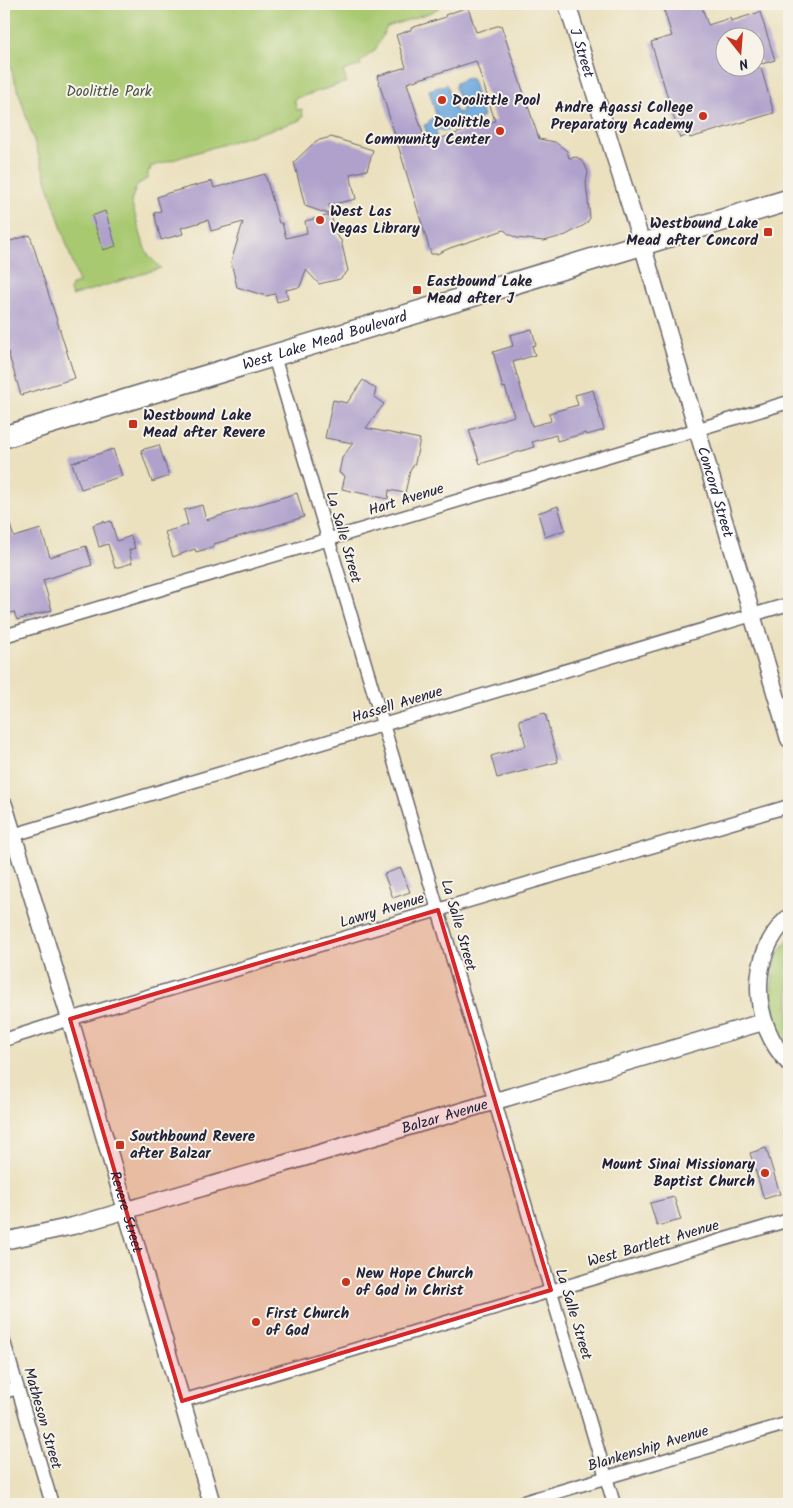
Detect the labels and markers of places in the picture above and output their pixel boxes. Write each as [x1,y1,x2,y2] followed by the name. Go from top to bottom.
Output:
[452,89,540,113] place label: Doolittle Pool
[436,94,448,106] marker: Doolittle Pool
[551,96,694,137] place label: Andre Agassi College Preparatory Academy
[697,110,709,122] marker: Andre Agassi College Preparatory Academy
[365,111,491,152] place label: Doolittle Community Center
[494,125,506,137] marker: Doolittle Community Center
[330,200,420,241] place label: West Las Vegas Library
[626,212,759,253] place label: Westbound Lake Mead after Concord
[314,214,326,226] marker: West Las Vegas Library
[762,226,774,238] marker: Westbound Lake Mead after Concord
[427,270,533,311] place label: Eastbound Lake Mead after J
[411,284,423,296] marker: Eastbound Lake Mead after J
[143,404,266,445] place label: Westbound Lake Mead after Revere
[127,418,139,430] marker: Westbound Lake Mead after Revere
[130,1125,256,1166] place label: Southbound Revere after Balzar
[114,1139,126,1151] marker: Southbound Revere after Balzar
[602,1153,755,1194] place label: Mount Sinai Missionary Baptist Church
[759,1167,771,1179] marker: Mount Sinai Missionary Baptist Church
[356,1262,473,1303] place label: New Hope Church of God in Christ
[340,1276,352,1288] marker: New Hope Church of God in Christ
[266,1302,349,1343] place label: First Church of God
[250,1316,262,1328] marker: First Church of God

